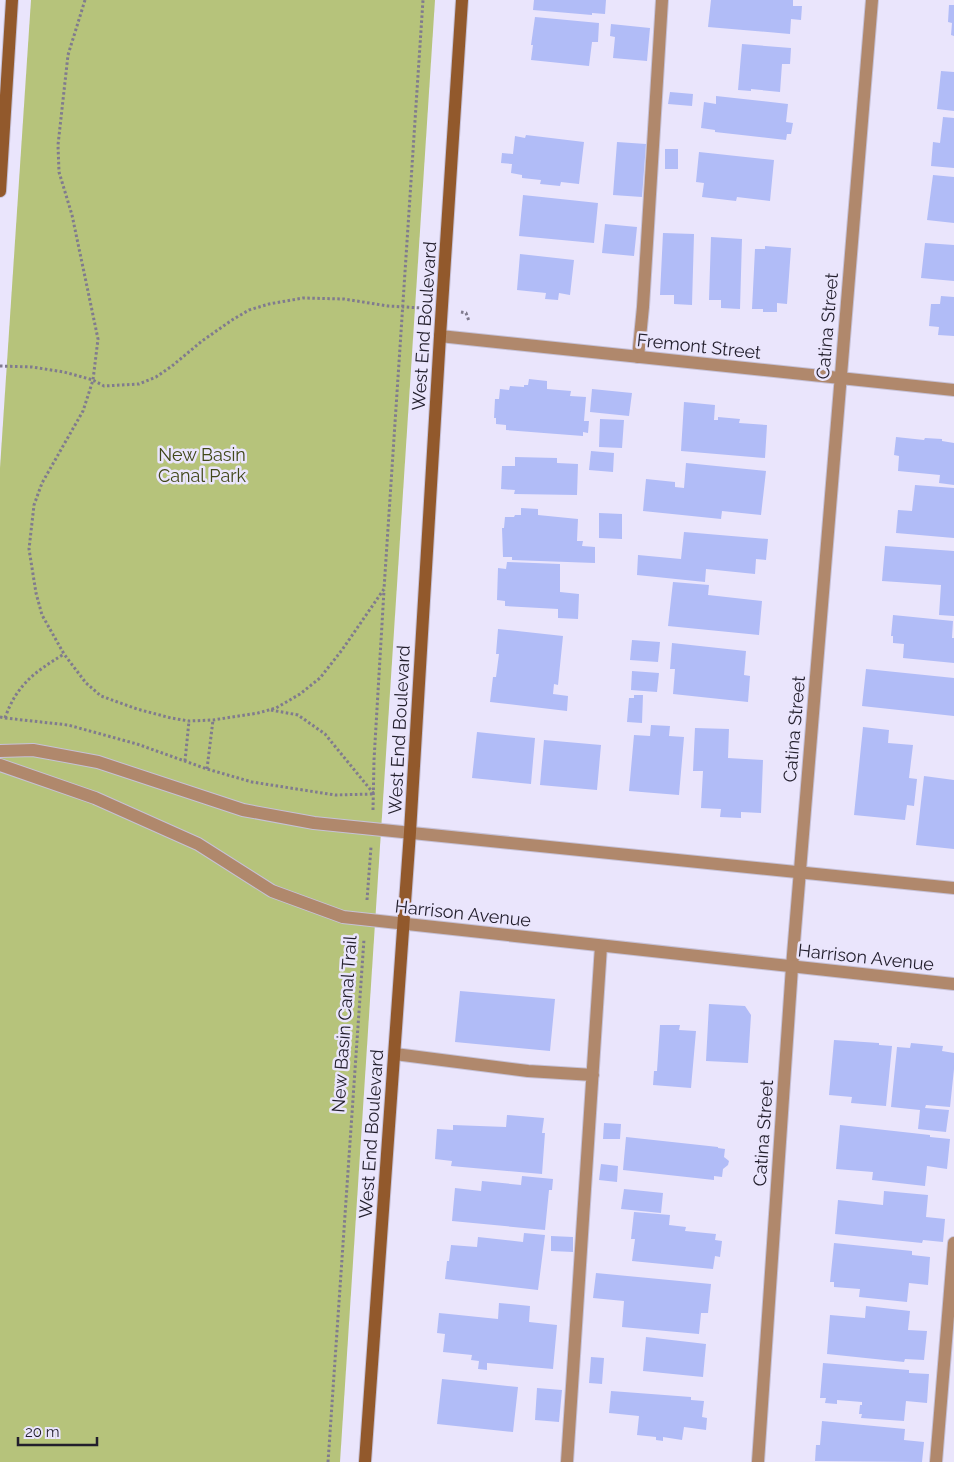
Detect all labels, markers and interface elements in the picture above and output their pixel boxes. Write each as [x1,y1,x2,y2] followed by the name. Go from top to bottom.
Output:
[408,241,440,411] street label: West End Boulevard
[812,272,842,380] street label: Catina Street
[636,329,762,363] street label: Fremont Street
[158,444,247,486] park label: New Basin Canal Park
[384,645,414,815] street label: West End Boulevard
[779,675,809,783] street label: Catina Street
[394,895,532,931] street label: Harrison Avenue
[327,935,361,1113] street label: New Basin Canal Trail
[797,939,935,975] street label: Harrison Avenue
[355,1049,387,1219] street label: West End Boulevard
[749,1079,777,1187] street label: Catina Street
[18,1414,96,1446] scale bar
[25,1423,60,1441] text: 20 m

